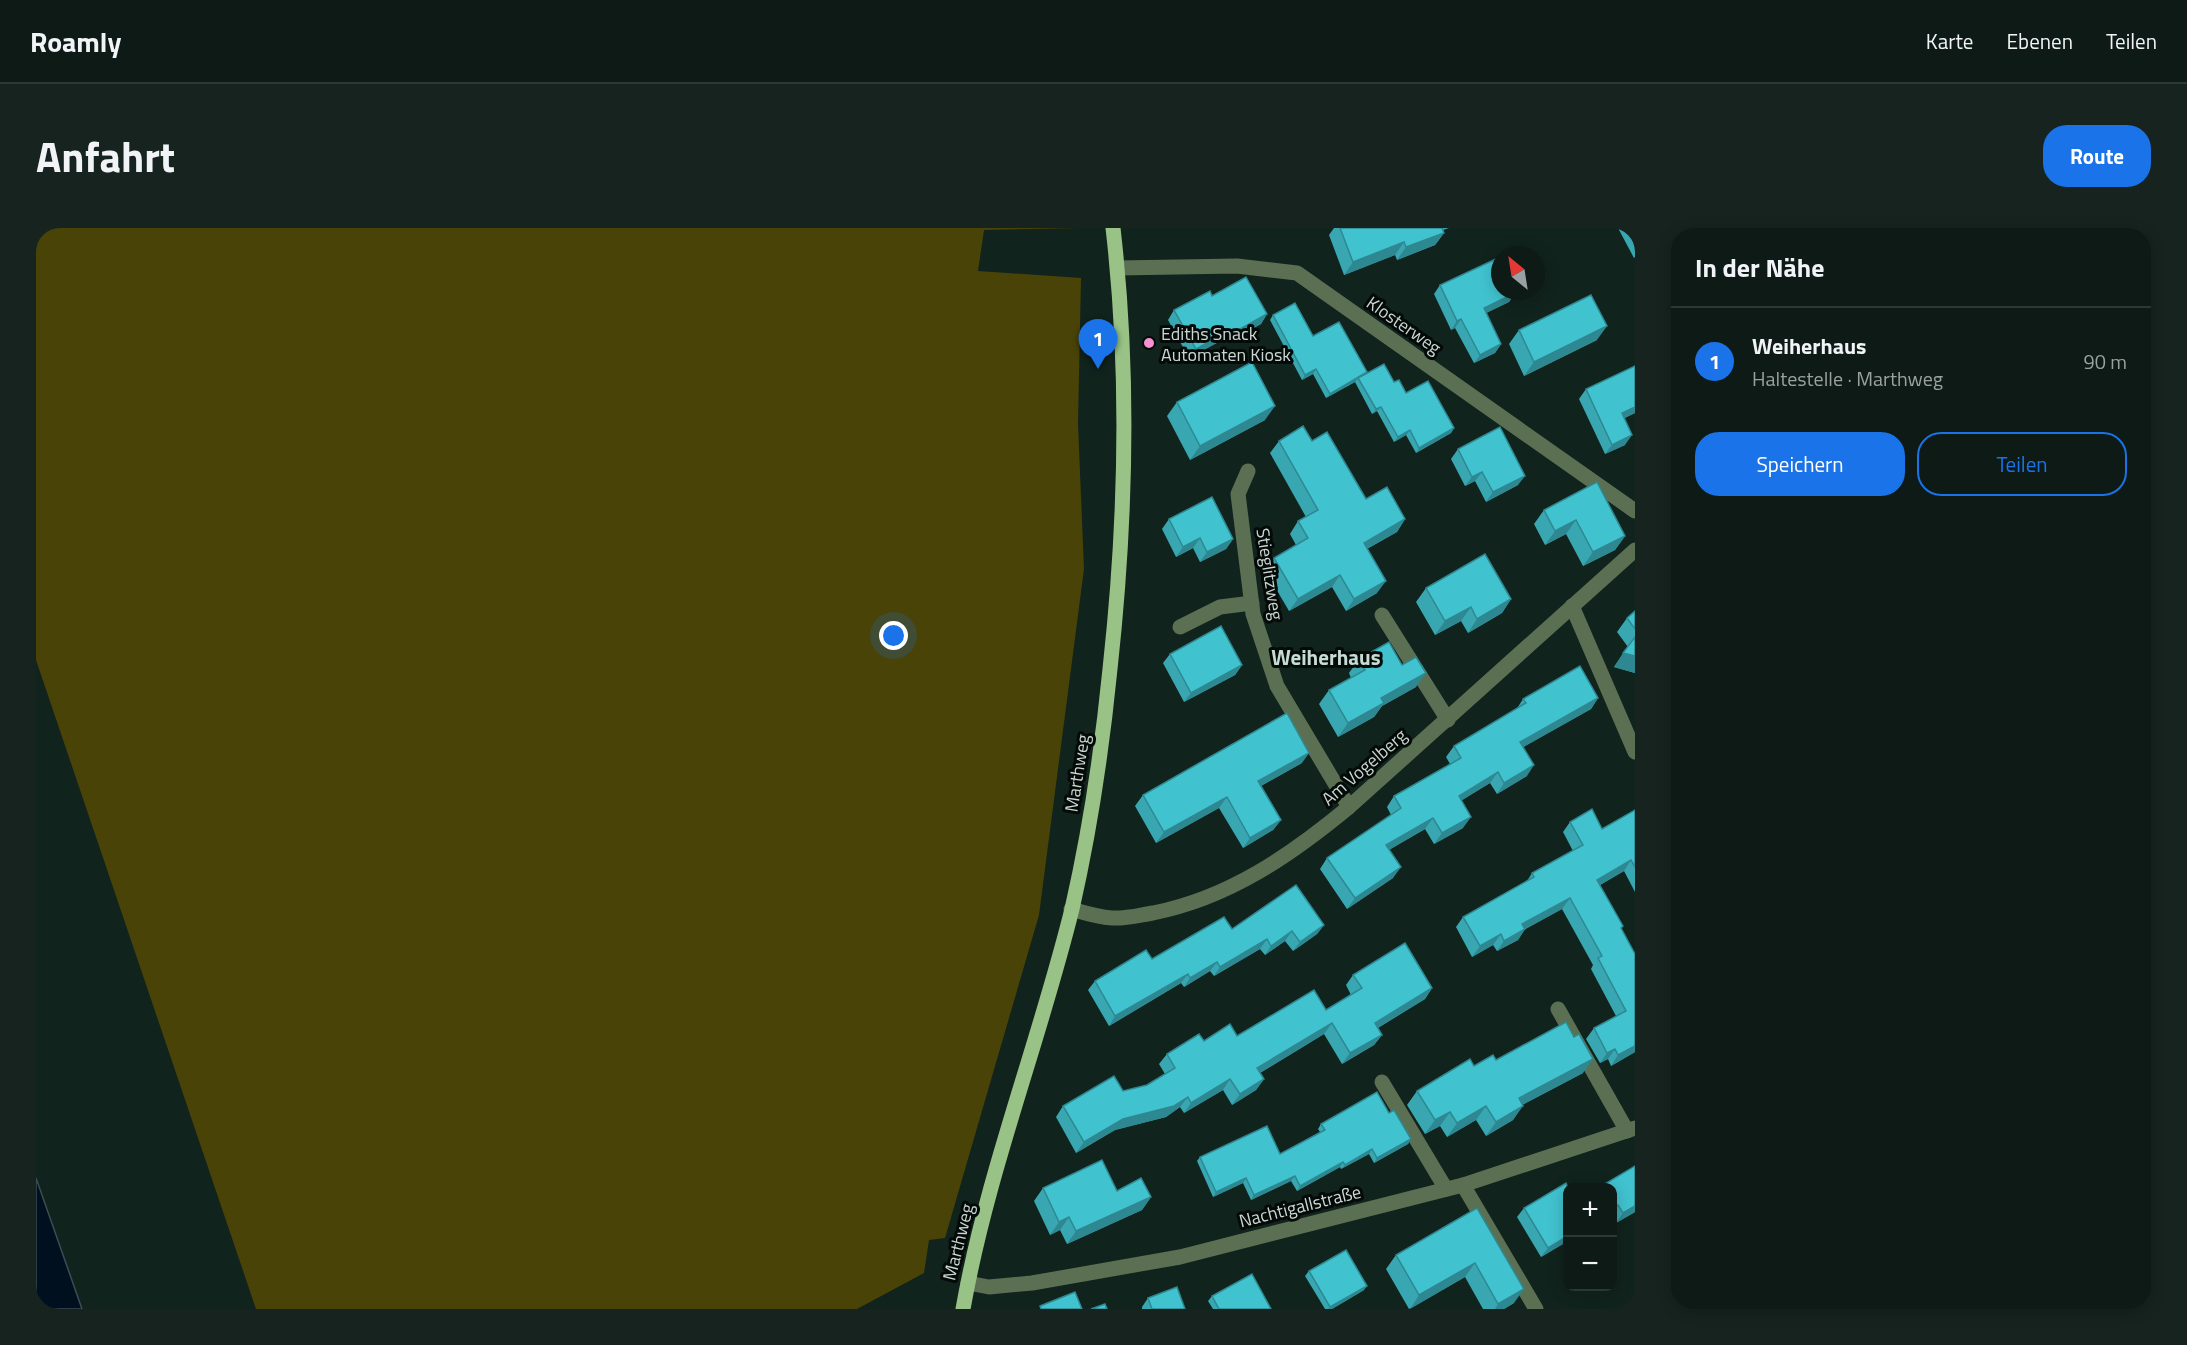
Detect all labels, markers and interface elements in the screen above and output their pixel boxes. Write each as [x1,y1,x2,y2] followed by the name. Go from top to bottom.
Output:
[30,20,121,63] text: Roamly
[1926,25,1973,57] text: Karte
[2006,25,2073,57] text: Ebenen
[2106,25,2157,57] text: Teilen
[36,124,175,188] text: Anfahrt
[2043,125,2151,187] button: Route
[1491,246,1545,300] north arrow
[1695,248,1824,287] text: In der Nähe
[1361,289,1447,361] street label: Klosterweg
[1078,320,1118,369] pin: 1
[1161,320,1291,368] place label: Ediths Snack Automaten Kiosk
[1752,329,1866,363] text: Weiherhaus
[1142,336,1156,350] marker: Ediths Snack Automaten Kiosk
[1709,346,1720,377] text: 1
[2083,346,2127,377] text: 90 m
[1752,363,1943,394] text: Haltestelle · Marthweg
[1695,432,1905,496] button: Speichern
[1917,432,2127,496] button: Teilen
[1249,526,1291,622] street label: Stieglitzweg
[879,621,908,650] your location
[1271,641,1381,673] district label: Weiherhaus
[1315,722,1413,812] street label: Am Vogelberg
[1058,732,1096,814] street label: Marthweg
[1236,1178,1364,1234] street label: Nachtigallstraße
[1563,1183,1617,1291] map controls
[1563,1183,1617,1237] button: +
[935,1201,981,1283] street label: Marthweg
[1563,1237,1617,1291] button: −

